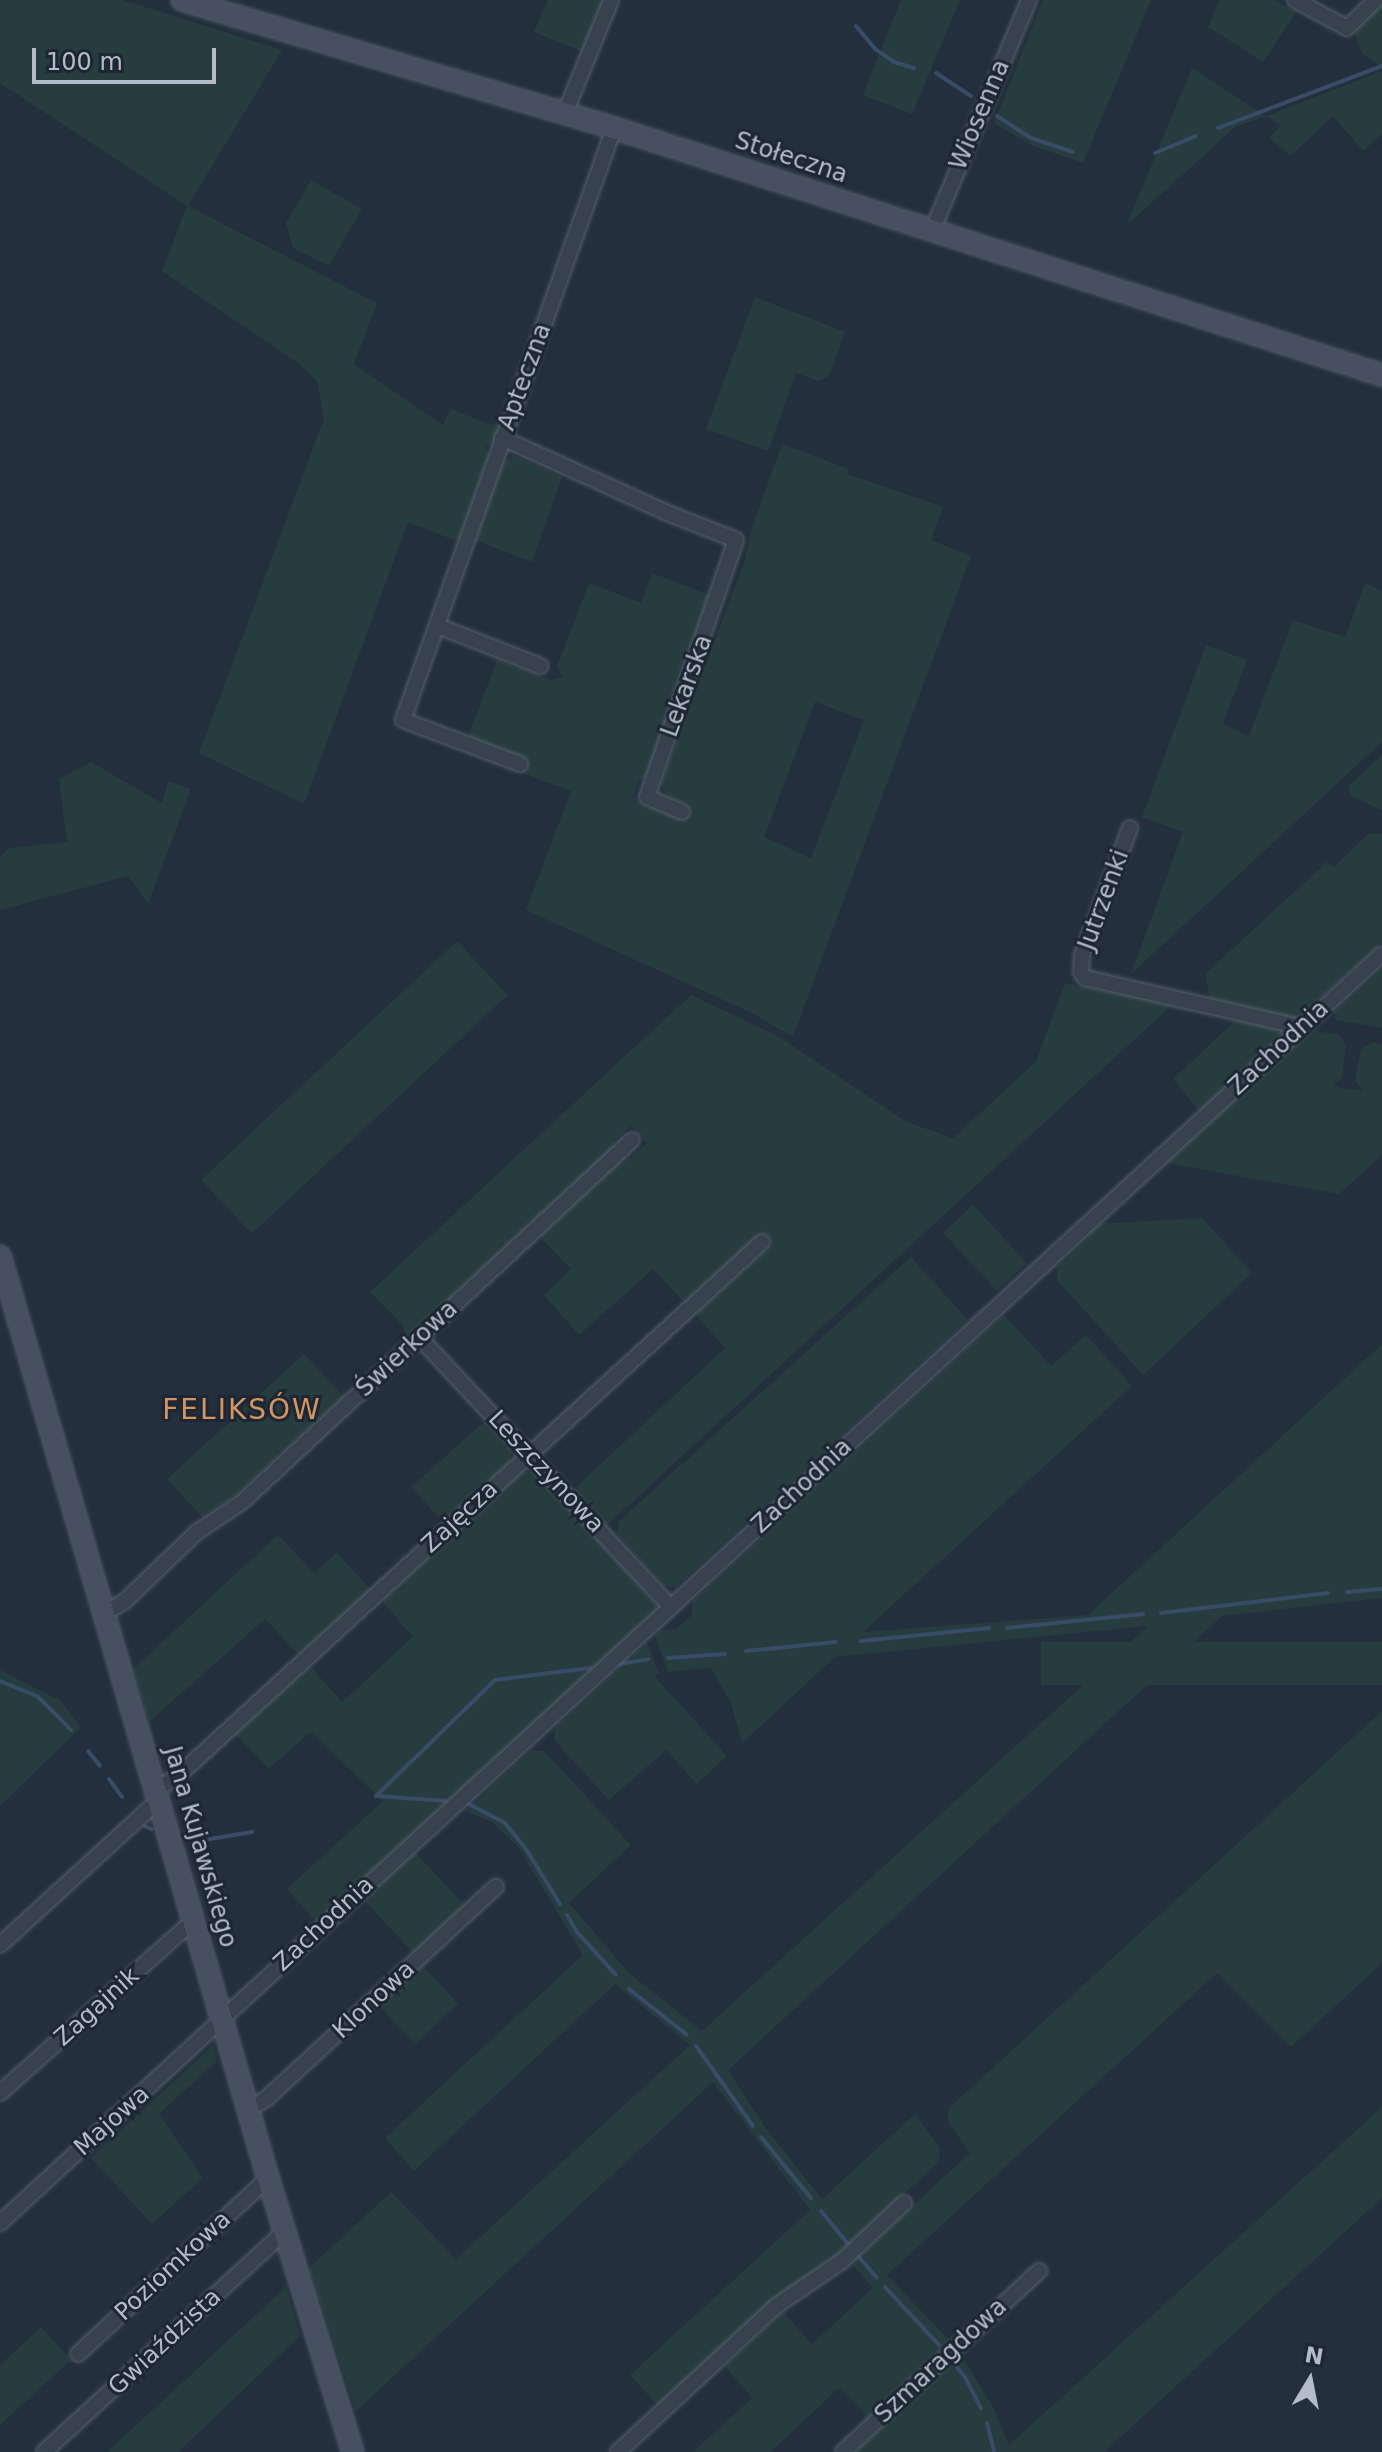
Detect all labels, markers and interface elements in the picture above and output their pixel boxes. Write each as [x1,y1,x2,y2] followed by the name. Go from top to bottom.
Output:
[36,32,220,82] scale bar
[46,48,123,76] text: 100 m
[944,56,1016,174] street label: Wiosenna
[731,126,851,190] street label: Stołeczna
[492,320,558,434] street label: Apteczna
[655,631,719,741] street label: Lekarska
[1073,846,1135,954] street label: Jutrzenki
[1223,994,1335,1102] street label: Zachodnia
[350,1295,464,1403] street label: Świerkowa
[162,1393,322,1427] district label: FELIKSÓW
[482,1405,610,1539] street label: Leszczynowa
[746,1432,858,1540] street label: Zachodnia
[416,1475,504,1559] street label: Zajęcza
[158,1743,242,1951] street label: Jana Kujawskiego
[268,1870,380,1978] street label: Zachodnia
[327,1955,421,2045] street label: Klonowa
[49,1962,145,2052] street label: Zagajnik
[69,2080,155,2162] street label: Majowa
[109,2205,237,2327] street label: Poziomkowa
[103,2283,227,2401] street label: Gwiaździsta
[869,2293,1013,2429] street label: Szmaragdowa
[1270,2340,1350,2420] north arrow
[1303,2342,1325,2370] text: N

